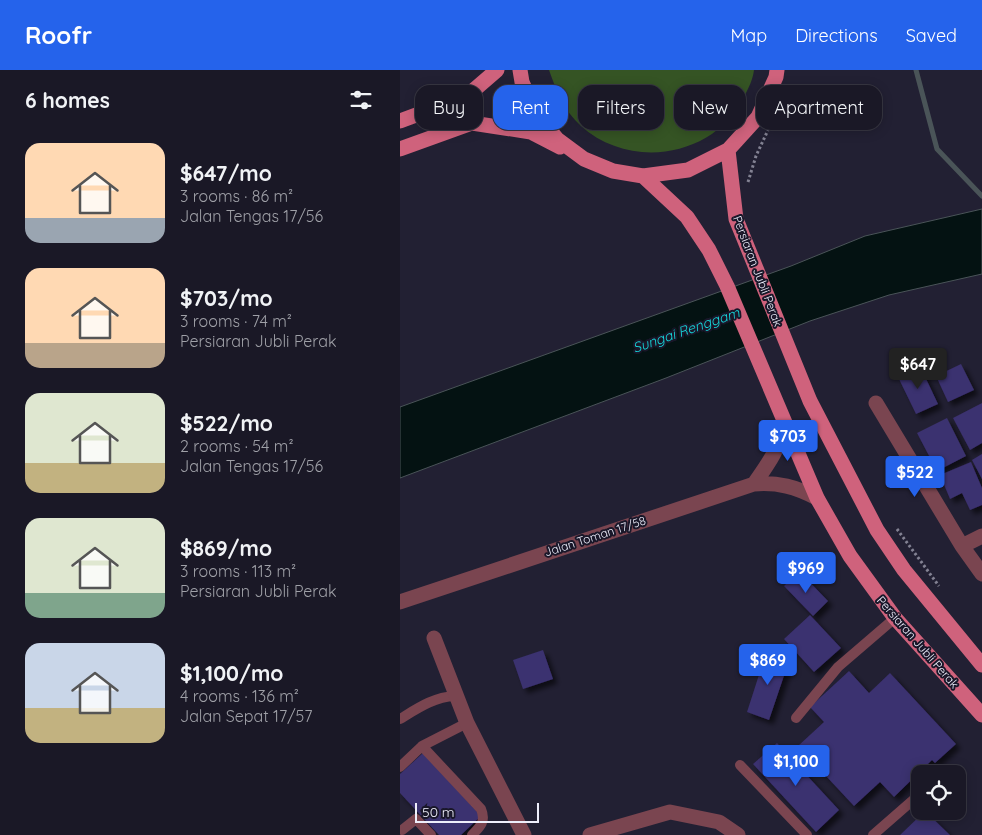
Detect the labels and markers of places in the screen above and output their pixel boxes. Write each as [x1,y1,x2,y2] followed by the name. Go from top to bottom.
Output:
[888,348,948,390] pin: $647
[758,420,818,462] pin: $703
[885,456,945,498] pin: $522
[776,552,836,594] pin: $969
[738,644,798,686] pin: $869
[755,744,837,787] pin: $1,100

